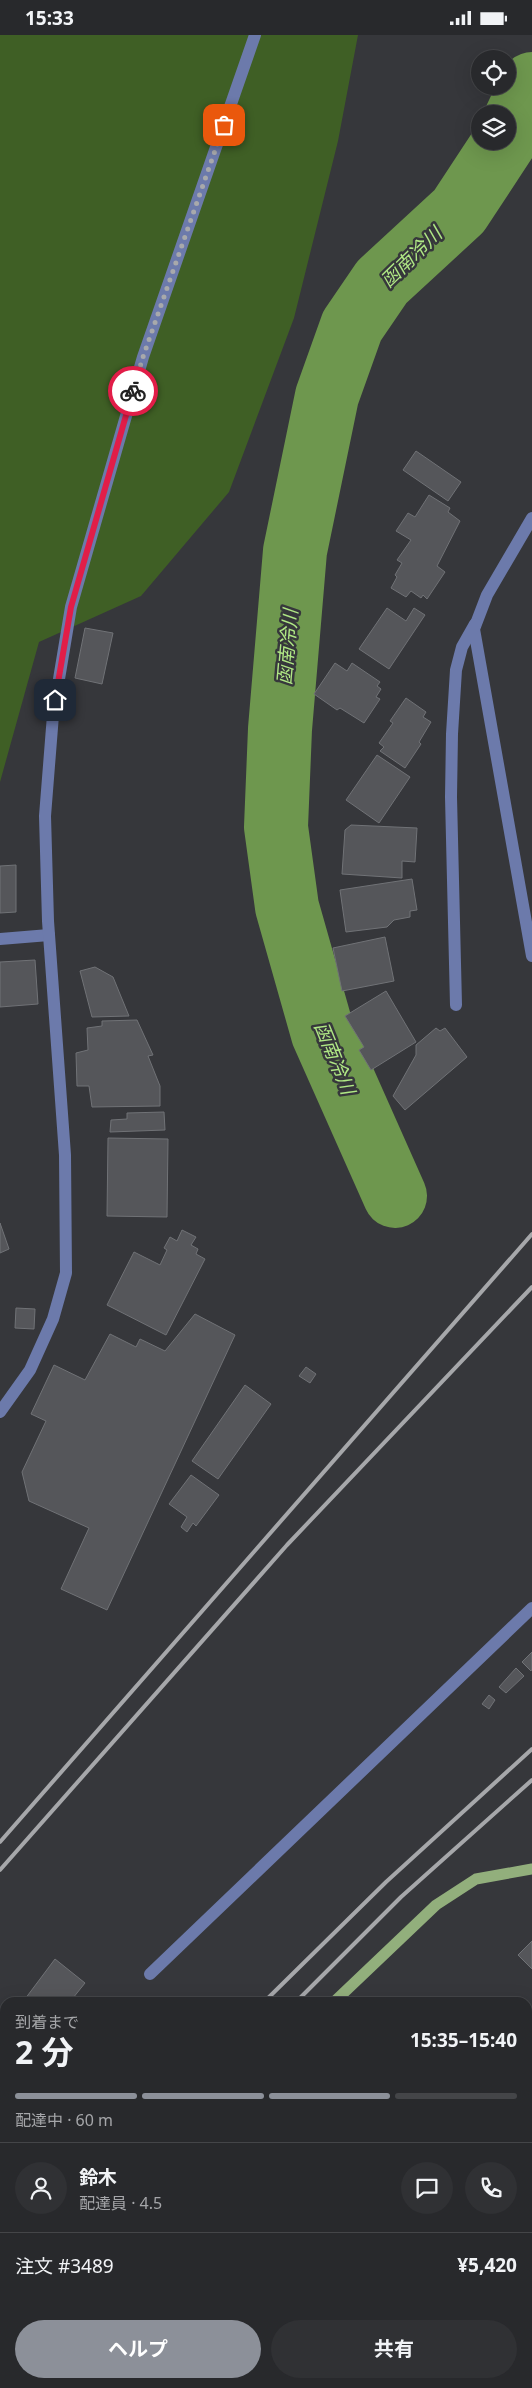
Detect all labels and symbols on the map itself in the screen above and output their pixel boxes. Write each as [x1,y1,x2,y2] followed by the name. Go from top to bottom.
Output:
[203,104,245,146] pin
[375,220,449,293] water label: 函南冷川
[108,366,158,416] courier
[271,606,303,686] water label: 函南冷川
[34,679,76,721] pin
[309,1018,362,1100] water label: 函南冷川

